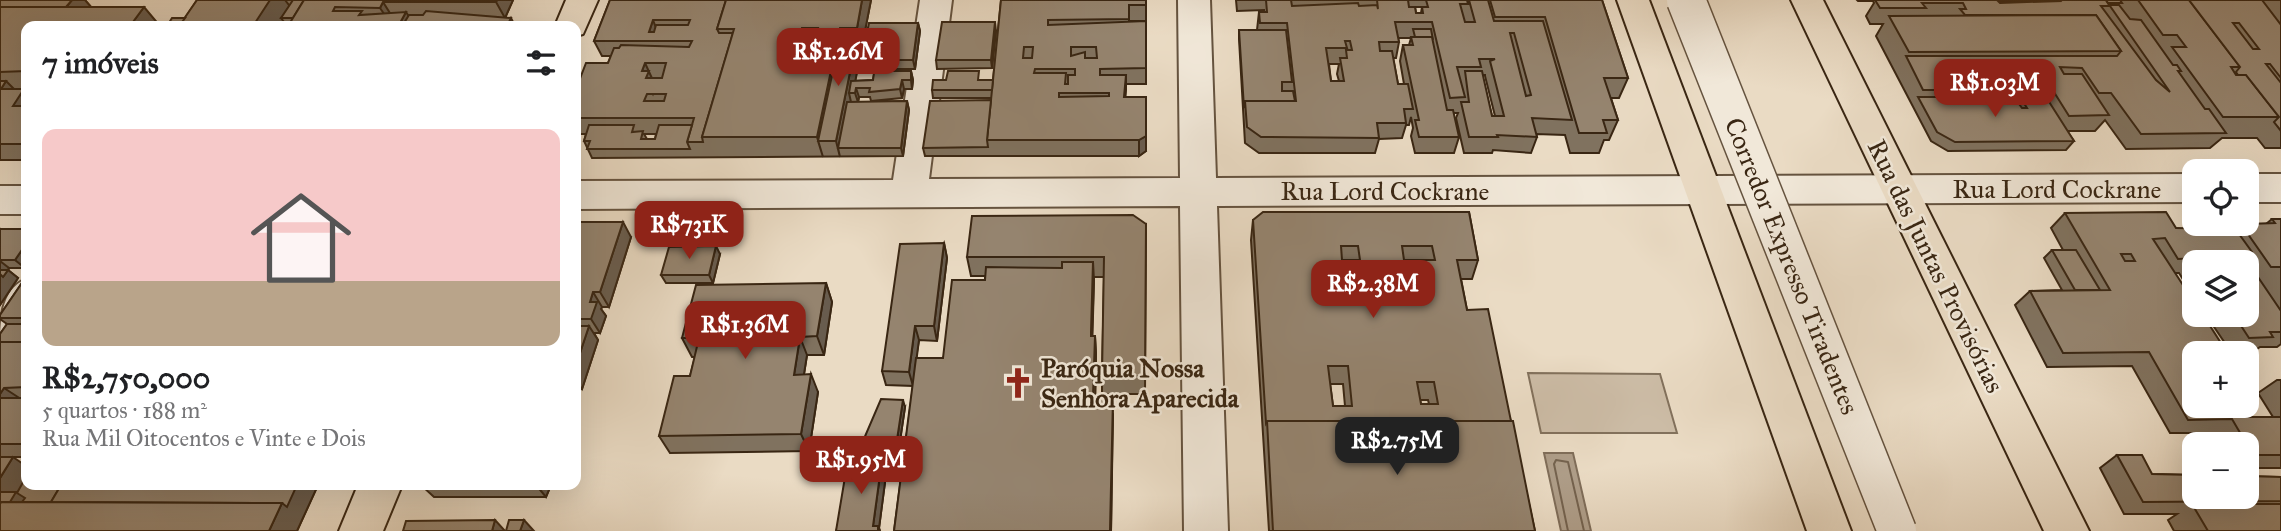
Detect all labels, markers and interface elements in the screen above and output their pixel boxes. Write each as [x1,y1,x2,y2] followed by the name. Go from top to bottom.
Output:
[773,28,903,88] pin: R$1.26M
[793,37,883,65] text: R$1.26M
[522,44,560,82] icon: filters
[42,45,159,81] text: 7 imóveis
[1930,60,2060,119] pin: R$1.03M
[1950,68,2040,96] text: R$1.03M
[1718,113,1866,419] street label: Corredor Expresso Tiradentes
[1861,134,2011,398] street label: Rua das Juntas Provisórias
[2182,159,2259,509] map controls
[2182,159,2259,236] button: locate
[1953,173,2162,205] street label: Rua Lord Cockrane
[238,175,364,301] icon: home
[1281,175,1490,207] street label: Rua Lord Cockrane
[632,202,746,261] pin: R$731K
[651,210,727,238] text: R$731K
[2182,250,2259,327] button: layers
[1308,260,1438,320] pin: R$2.38M
[1327,269,1419,297] text: R$2.38M
[680,302,810,361] pin: R$1.36M
[701,310,789,338] text: R$1.36M
[2182,341,2259,418] button: +
[1041,352,1240,414] place label: Paróquia Nossa Senhora Aparecida
[42,360,210,396] text: R$2,750,000
[1001,366,1035,400] church icon: Paróquia Nossa Senhora Aparecida
[42,396,207,424] text: 5 quartos · 188 m²
[1332,418,1462,477] pin: R$2.75M
[42,424,366,452] text: Rua Mil Oitocentos e Vinte e Dois
[1351,426,1443,454] text: R$2.75M
[2182,432,2259,509] button: −
[796,436,926,496] pin: R$1.95M
[816,445,906,473] text: R$1.95M

